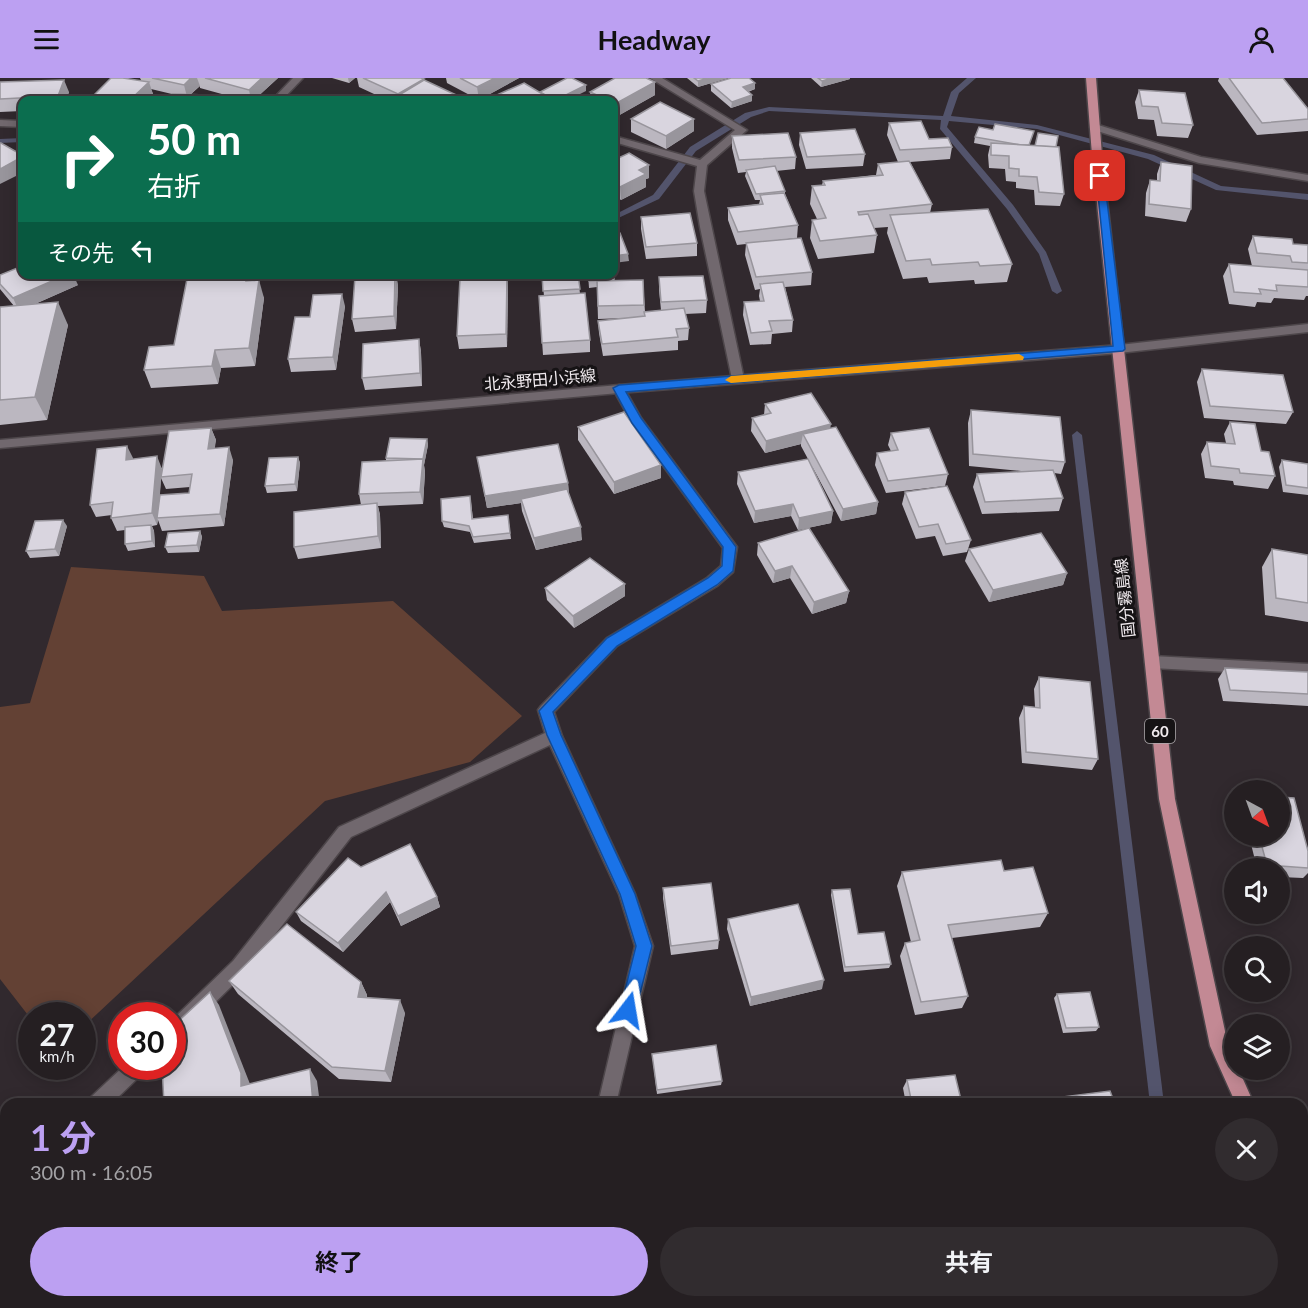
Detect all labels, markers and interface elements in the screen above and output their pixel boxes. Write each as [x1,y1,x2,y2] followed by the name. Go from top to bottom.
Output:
[30,23,63,56] icon: menu
[598,23,710,56] text: Headway
[1245,23,1278,56] icon: person
[147,114,241,164] text: 50 m
[48,120,126,198] icon: right
[1074,150,1125,201] pin
[1083,159,1116,192] icon: arrive
[147,169,201,202] text: 右折
[126,234,159,267] icon: left
[48,239,114,266] text: その先
[483,365,597,393] street label: 北永野田小浜線
[1110,557,1138,639] street label: 国分霧島線
[1145,719,1175,743] road number: 60
[1224,780,1290,846] north arrow
[1224,780,1290,1080] map controls
[1224,858,1290,924] button: sound
[1224,936,1290,1002] button: search
[596,978,660,1042] position arrow
[108,1002,186,1080] speed limit sign: 30
[1224,1014,1290,1080] button: layers
[40,1016,74,1052] text: 27
[39,1047,75,1065] text: km/h
[30,1115,96,1159] text: 1 分
[1215,1118,1278,1181] button: close
[30,1160,153,1184] text: 300 m · 16:05
[30,1227,648,1296] button: 終了
[660,1227,1278,1296] button: 共有

